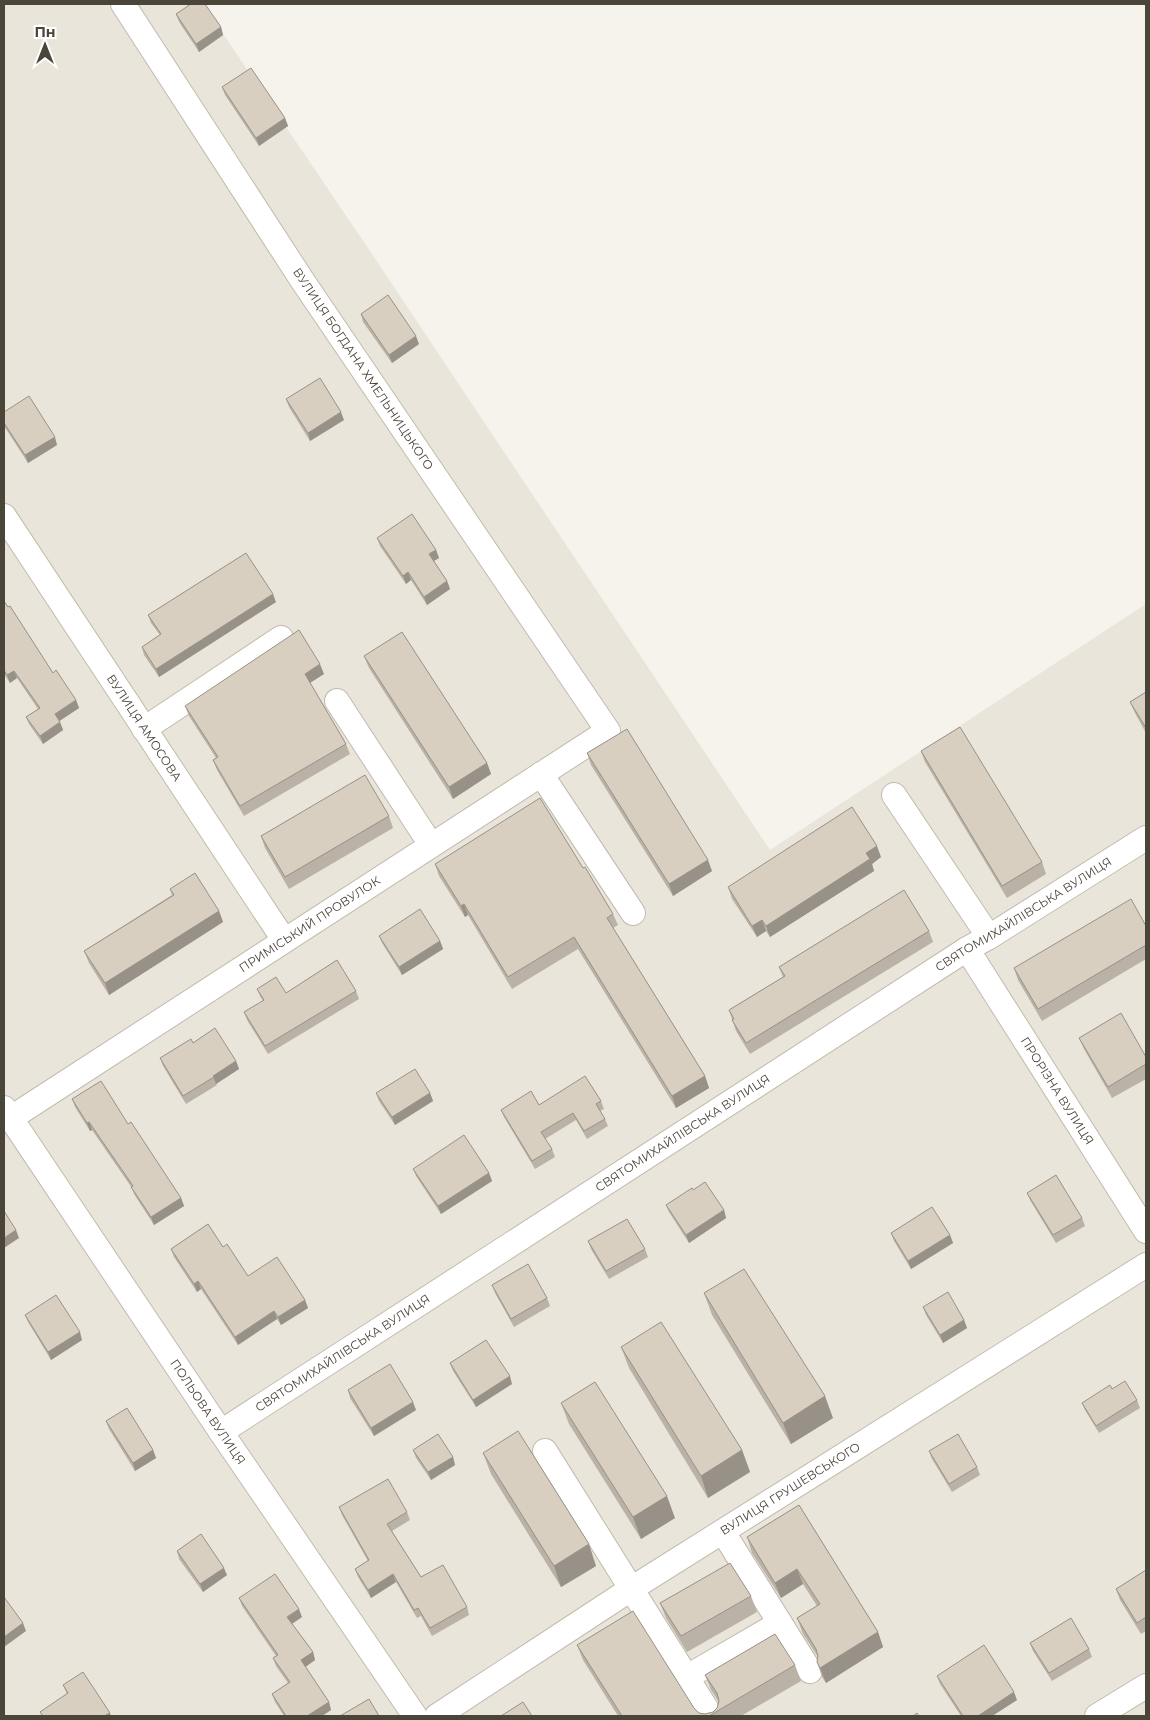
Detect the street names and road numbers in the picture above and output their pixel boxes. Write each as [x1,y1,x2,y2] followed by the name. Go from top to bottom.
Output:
[290,265,437,473] street label: ВУЛИЦЯ БОГДАНА ХМЕЛЬНИЦЬКОГО
[104,671,185,784] street label: ВУЛИЦЯ АМОСОВА
[932,854,1114,975] street label: СВЯТОМИХАЙЛІВСЬКА ВУЛИЦЯ
[236,872,383,975] street label: ПРИМІСЬКИЙ ПРОВУЛОК
[1018,1034,1097,1147] street label: ПРОРІЗНА ВУЛИЦЯ
[592,1071,773,1195] street label: СВЯТОМИХАЙЛІВСЬКА ВУЛИЦЯ
[252,1291,433,1415] street label: СВЯТОМИХАЙЛІВСЬКА ВУЛИЦЯ
[167,1356,249,1467] street label: ПОЛЬОВА ВУЛИЦЯ
[717,1439,863,1538] street label: ВУЛИЦЯ ГРУШЕВСЬКОГО

